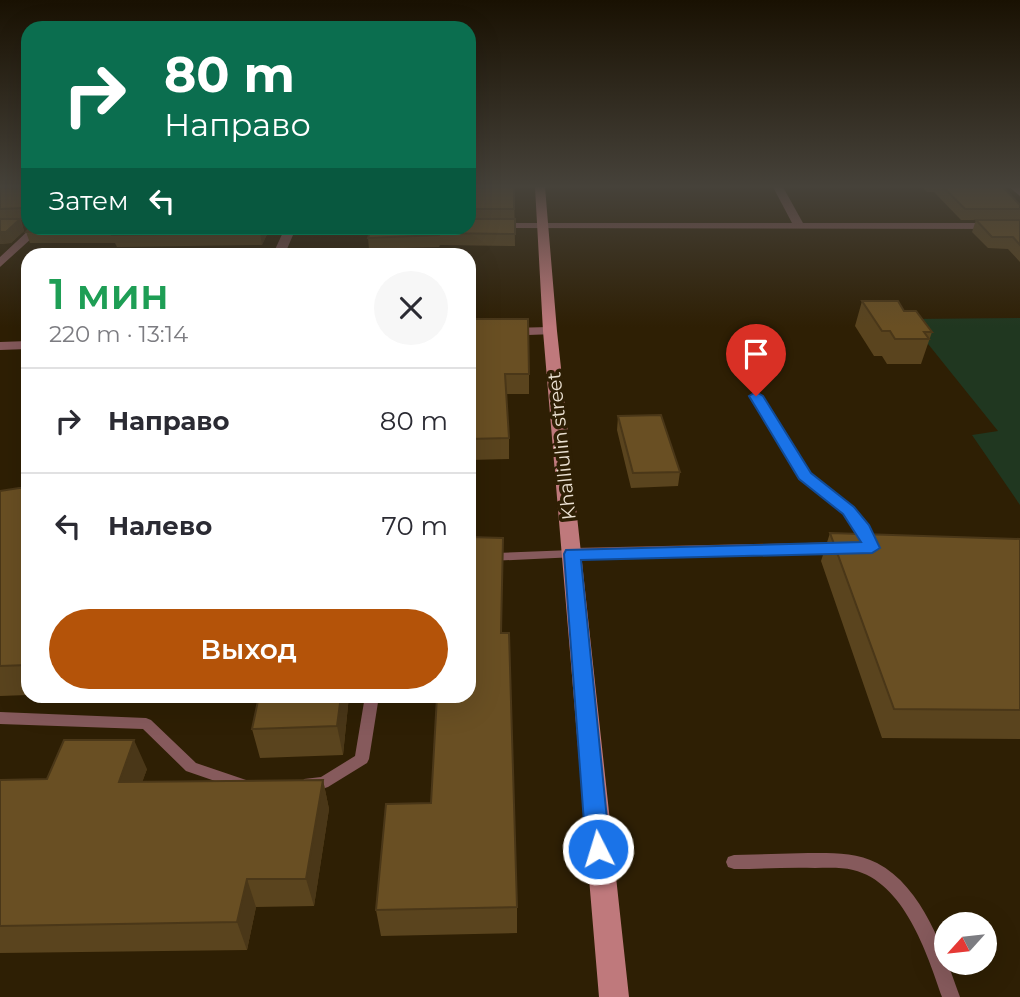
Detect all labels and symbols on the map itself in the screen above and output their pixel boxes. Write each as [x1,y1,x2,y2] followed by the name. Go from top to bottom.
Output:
[726,324,786,396] pin
[542,371,581,521] street label: Khalliulin street
[561,812,635,886] position arrow
[934,912,998,975] north arrow

